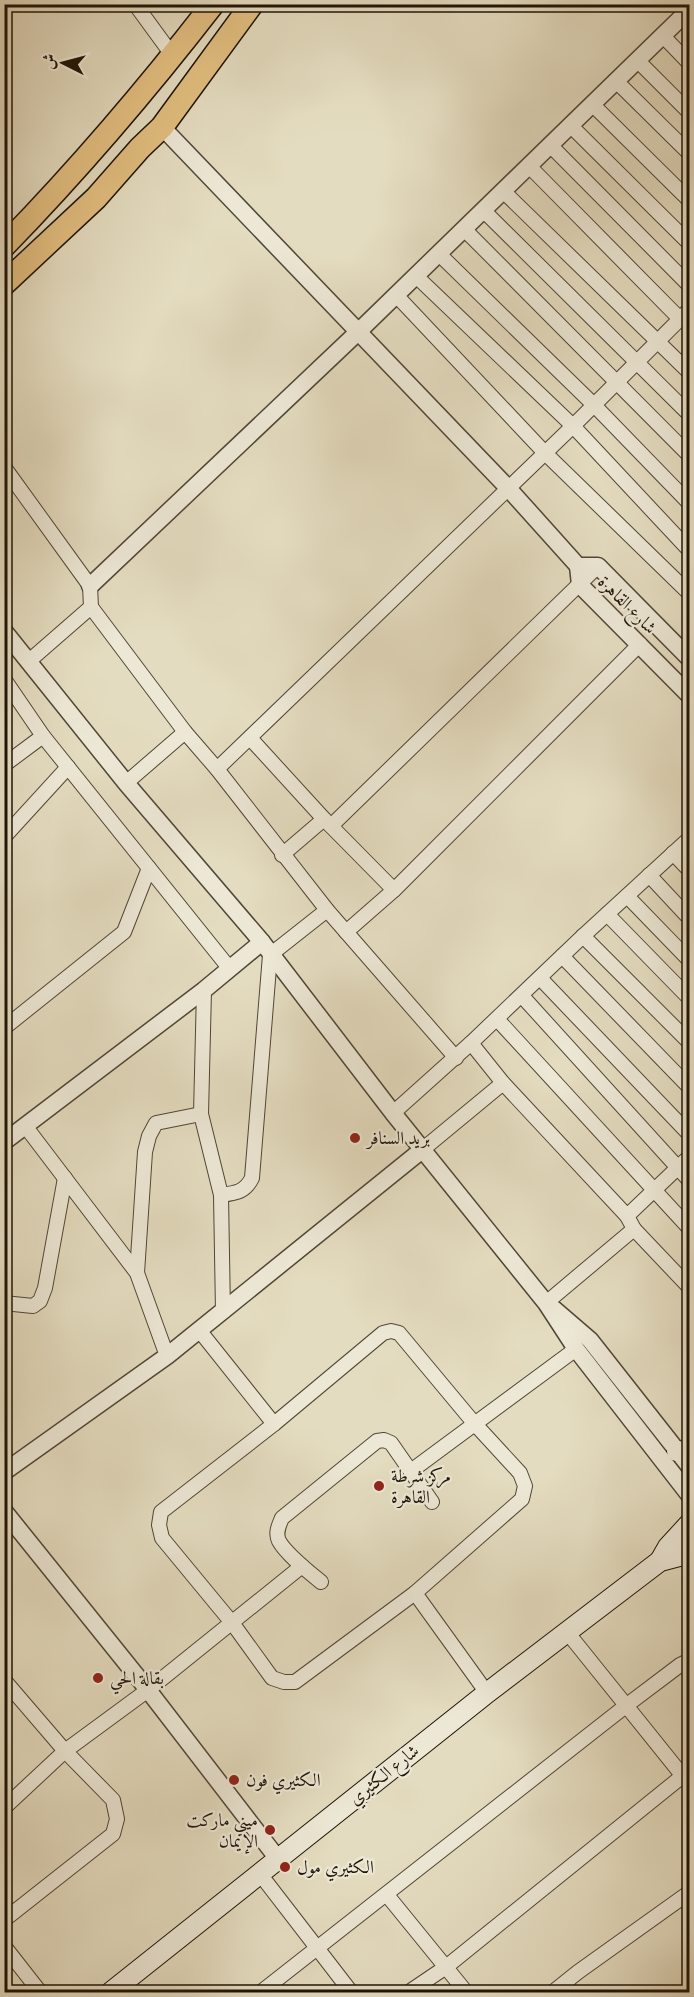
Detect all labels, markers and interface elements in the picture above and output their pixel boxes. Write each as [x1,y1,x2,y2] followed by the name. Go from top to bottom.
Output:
[33,33,93,93] north arrow
[38,53,59,70] text: ش
[591,571,661,641] street label: شارع القاهرة
[365,1128,430,1150] place label: بريد السنافر
[348,1131,362,1145] marker: بريد السنافر
[391,1466,451,1509] place label: مركز شرطة القاهرة
[372,1479,386,1493] marker: مركز شرطة القاهرة
[110,1668,164,1695] place label: بقالة الحي
[91,1671,105,1685] marker: بقالة الحي
[345,1740,426,1813] street label: شارع الكثيري
[246,1770,321,1795] place label: الكثيري فون
[227,1773,241,1787] marker: الكثيري فون
[186,1810,258,1854] place label: ميني ماركت الإيمان
[263,1823,277,1837] marker: ميني ماركت الإيمان
[297,1857,374,1882] place label: الكثيري مول
[278,1860,292,1874] marker: الكثيري مول

